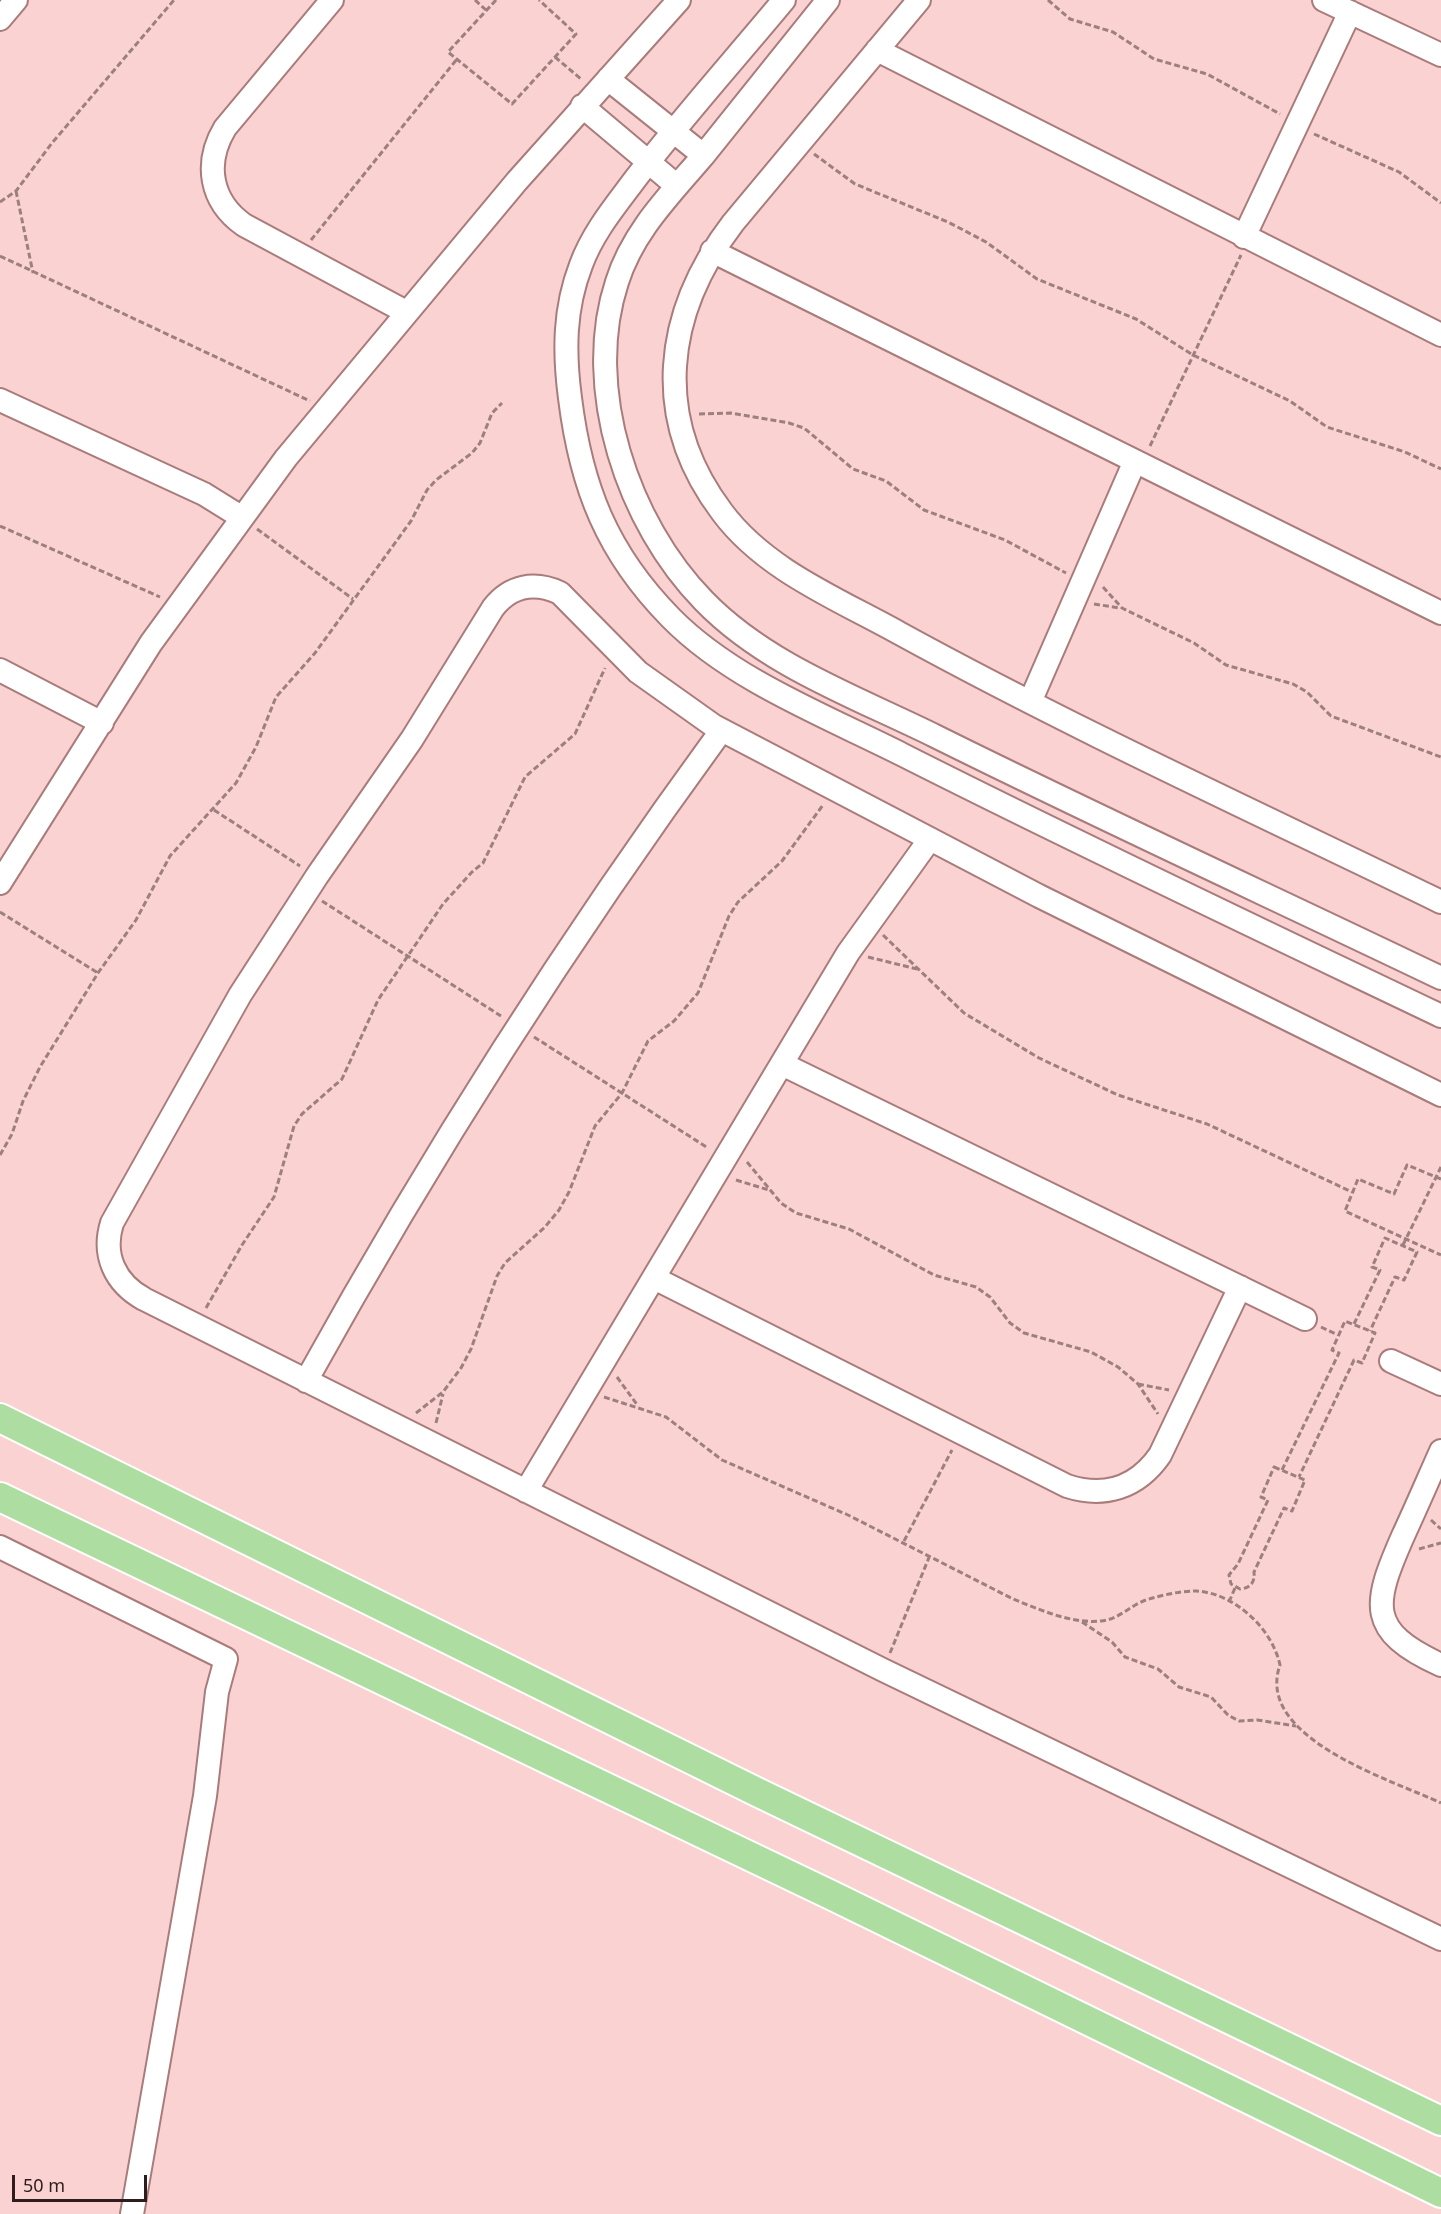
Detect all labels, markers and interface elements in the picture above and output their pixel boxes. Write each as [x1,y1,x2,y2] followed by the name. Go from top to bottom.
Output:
[15,2163,150,2201] scale bar
[23,2173,65,2197] text: 50 m

